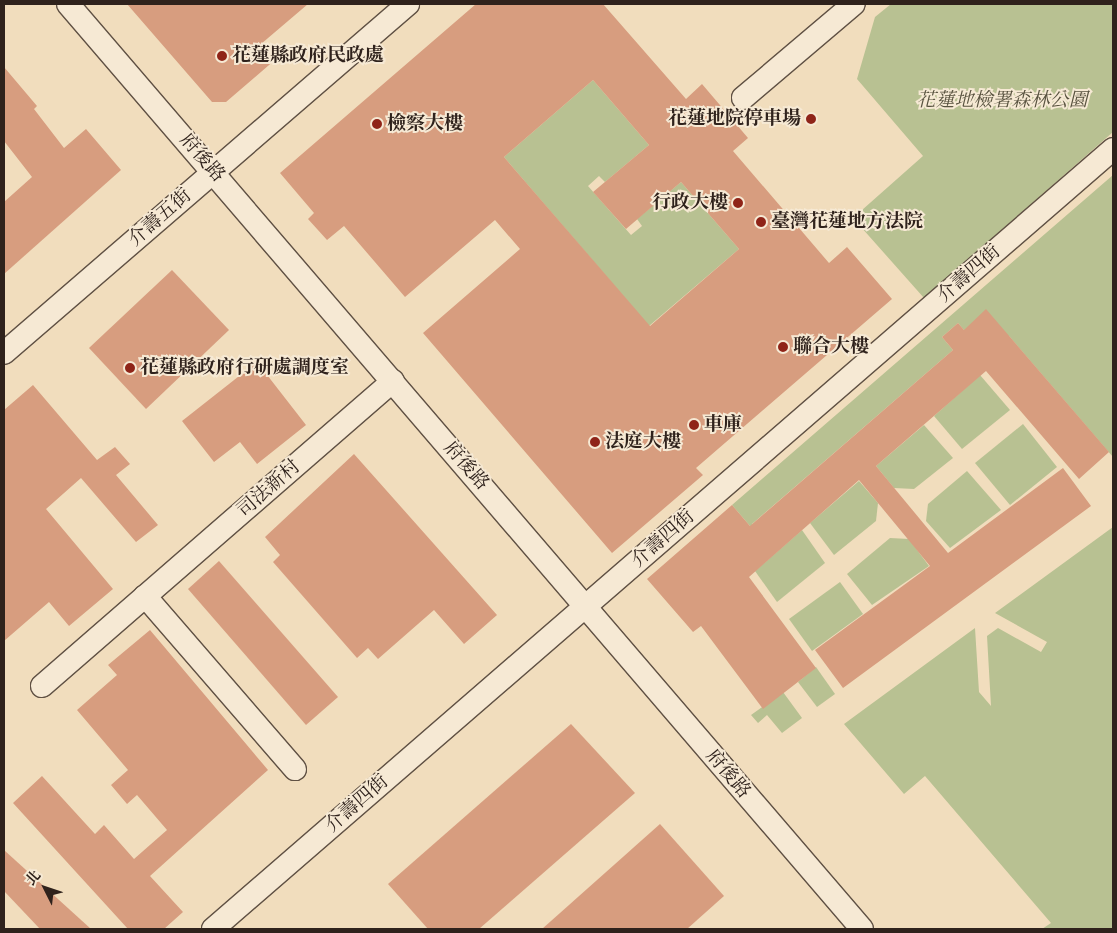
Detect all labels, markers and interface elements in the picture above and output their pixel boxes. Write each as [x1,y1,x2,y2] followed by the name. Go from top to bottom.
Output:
[232,45,384,67] place label: 花蓮縣政府民政處
[216,50,228,62] marker: 花蓮縣政府民政處
[917,90,1087,112] park label: 花蓮地檢署森林公園
[668,108,801,130] place label: 花蓮地院停車場
[387,113,463,135] place label: 檢察大樓
[805,113,817,125] marker: 花蓮地院停車場
[371,118,383,130] marker: 檢察大樓
[175,129,229,187] street label: 府後路
[124,184,196,252] street label: 介壽五街
[652,192,728,214] place label: 行政大樓
[732,197,744,209] marker: 行政大樓
[771,211,923,233] place label: 臺灣花蓮地方法院
[755,216,767,228] marker: 臺灣花蓮地方法院
[933,240,1005,308] street label: 介壽四街
[793,336,869,358] place label: 聯合大樓
[777,341,789,353] marker: 聯合大樓
[140,357,349,379] place label: 花蓮縣政府行研處調度室
[124,362,136,374] marker: 花蓮縣政府行研處調度室
[704,414,742,436] place label: 車庫
[688,419,700,431] marker: 車庫
[605,431,681,453] place label: 法庭大樓
[589,436,601,448] marker: 法庭大樓
[439,437,493,495] street label: 府後路
[233,455,305,523] street label: 司法新村
[627,505,699,573] street label: 介壽四街
[701,745,755,803] street label: 府後路
[321,770,393,838] street label: 介壽四街
[20,863,70,913] north arrow
[22,867,45,889] text: 北

